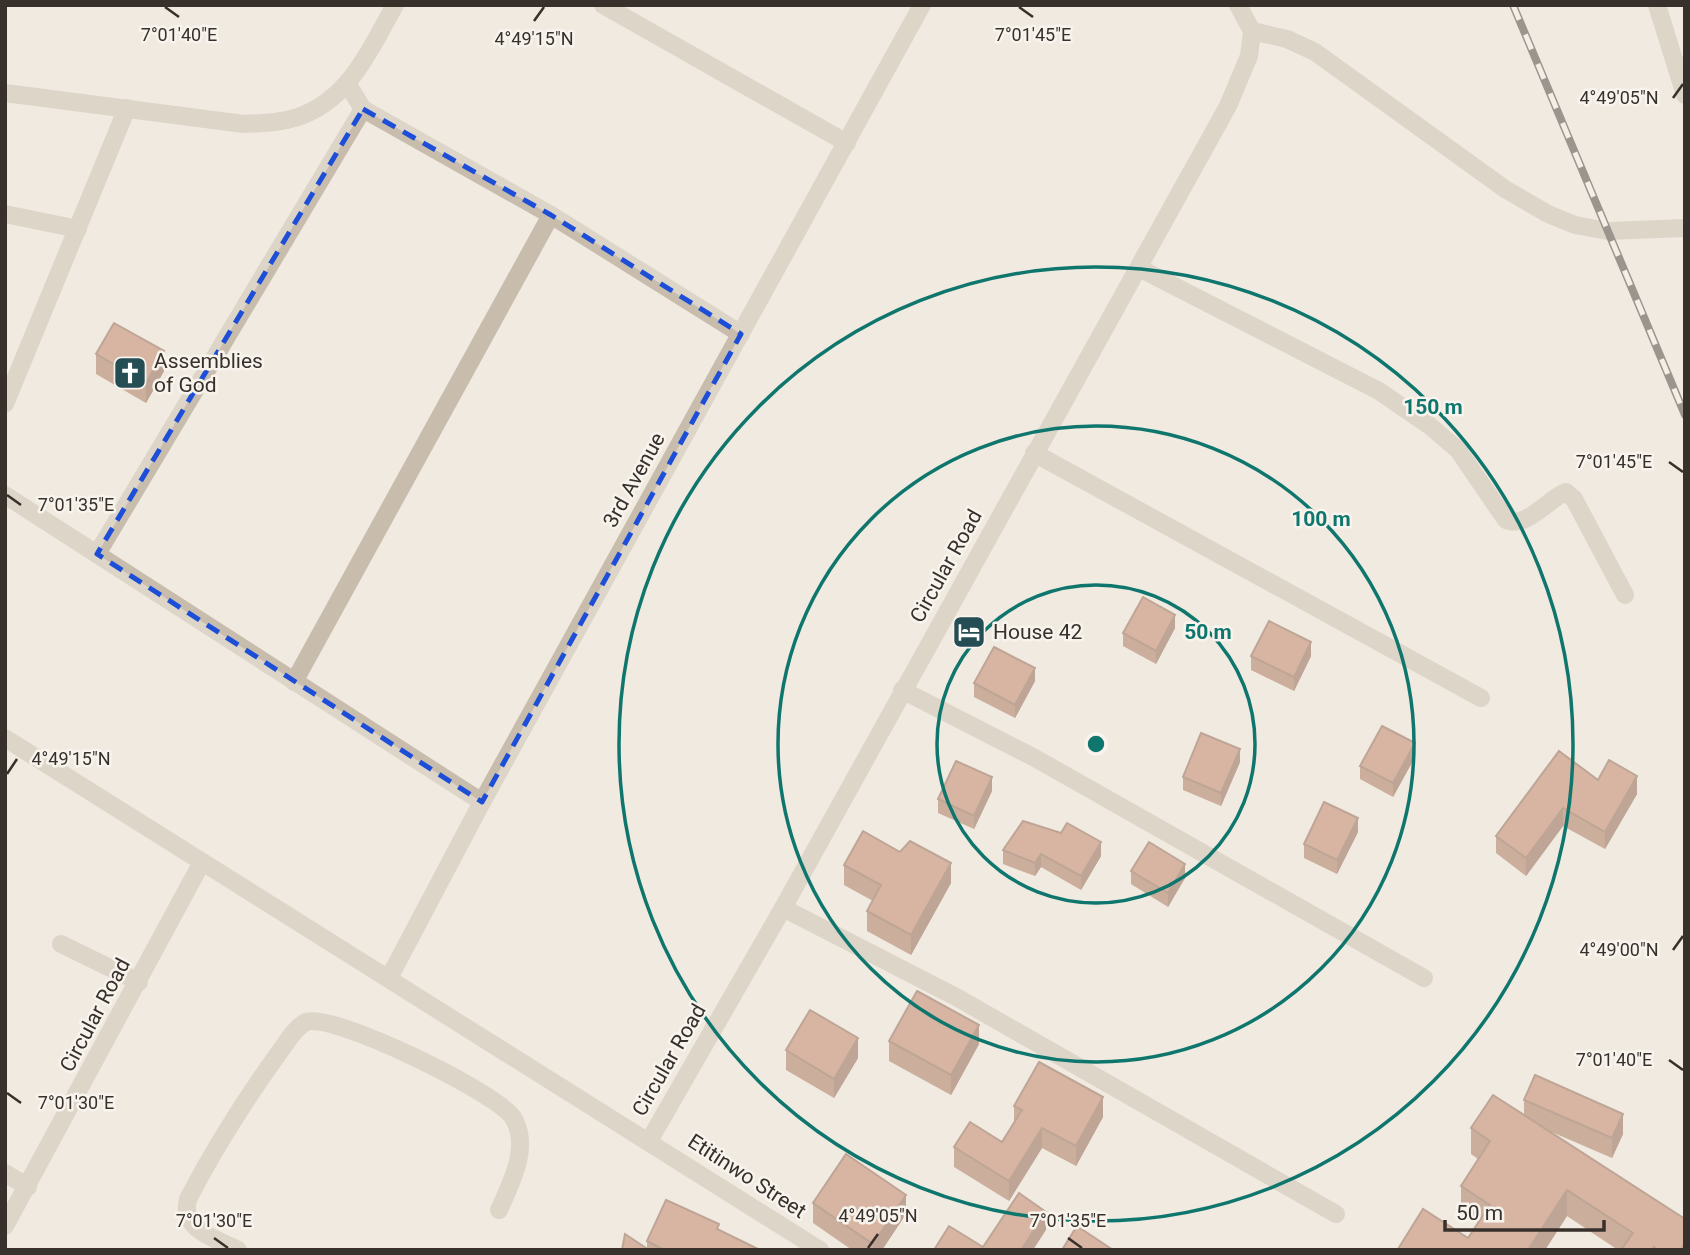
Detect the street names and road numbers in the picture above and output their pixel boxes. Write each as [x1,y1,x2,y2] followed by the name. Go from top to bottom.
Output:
[598,429,670,531] street label: 3rd Avenue
[905,505,987,627] street label: Circular Road
[55,954,135,1076] street label: Circular Road
[627,1000,711,1120] street label: Circular Road
[683,1129,811,1223] street label: Etitinwo Street

